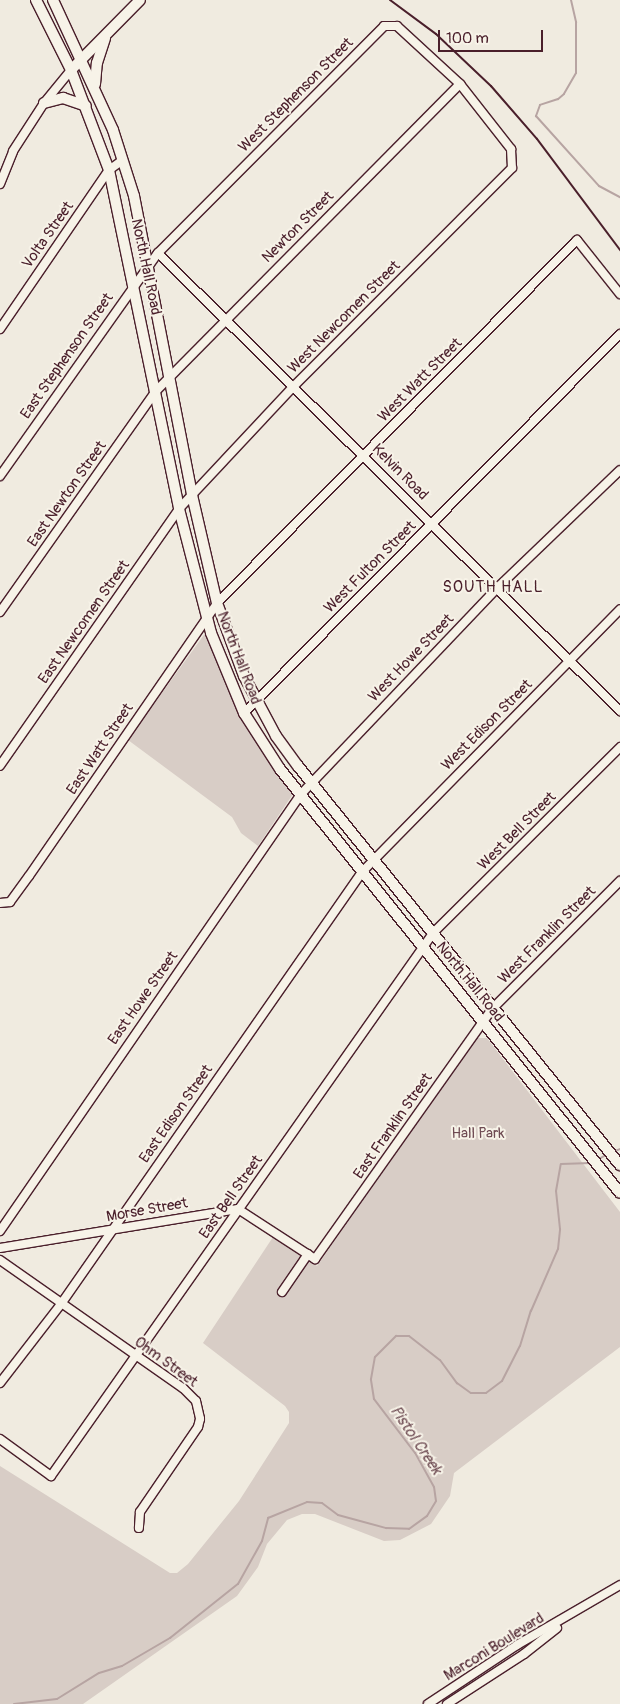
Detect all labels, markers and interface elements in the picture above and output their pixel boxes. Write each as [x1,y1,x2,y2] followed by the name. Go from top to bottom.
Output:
[440,20,545,52] scale bar
[446,29,489,48] text: 100 m
[235,34,357,156] street label: West Stephenson Street
[258,187,338,267] street label: Newton Street
[18,198,78,272] street label: Volta Street
[127,217,165,317] street label: North Hall Road
[284,257,404,377] street label: West Newcomen Street
[17,290,117,422] street label: East Stephenson Street
[374,334,466,426] street label: West Watt Street
[24,438,110,550] street label: East Newton Street
[368,440,432,504] street label: Kelvin Road
[320,517,420,617] street label: West Fulton Street
[35,557,133,687] street label: East Newcomen Street
[441,577,545,597] district label: SOUTH HALL
[213,609,265,707] street label: North Hall Road
[365,610,457,706] street label: West Howe Street
[438,676,536,774] street label: West Edison Street
[63,700,137,798] street label: East Watt Street
[474,788,560,874] street label: West Bell Street
[495,883,599,987] street label: West Franklin Street
[432,938,508,1026] street label: North Hall Road
[104,948,182,1048] street label: East Howe Street
[135,1061,217,1167] street label: East Edison Street
[350,1070,436,1182] street label: East Franklin Street
[451,1125,505,1143] park label: Hall Park
[196,1152,266,1242] street label: East Bell Street
[105,1194,189,1226] street label: Morse Street
[131,1333,201,1391] street label: Ohm Street
[386,1402,446,1478] water label: Pistol Creek
[441,1609,547,1685] street label: Marconi Boulevard

